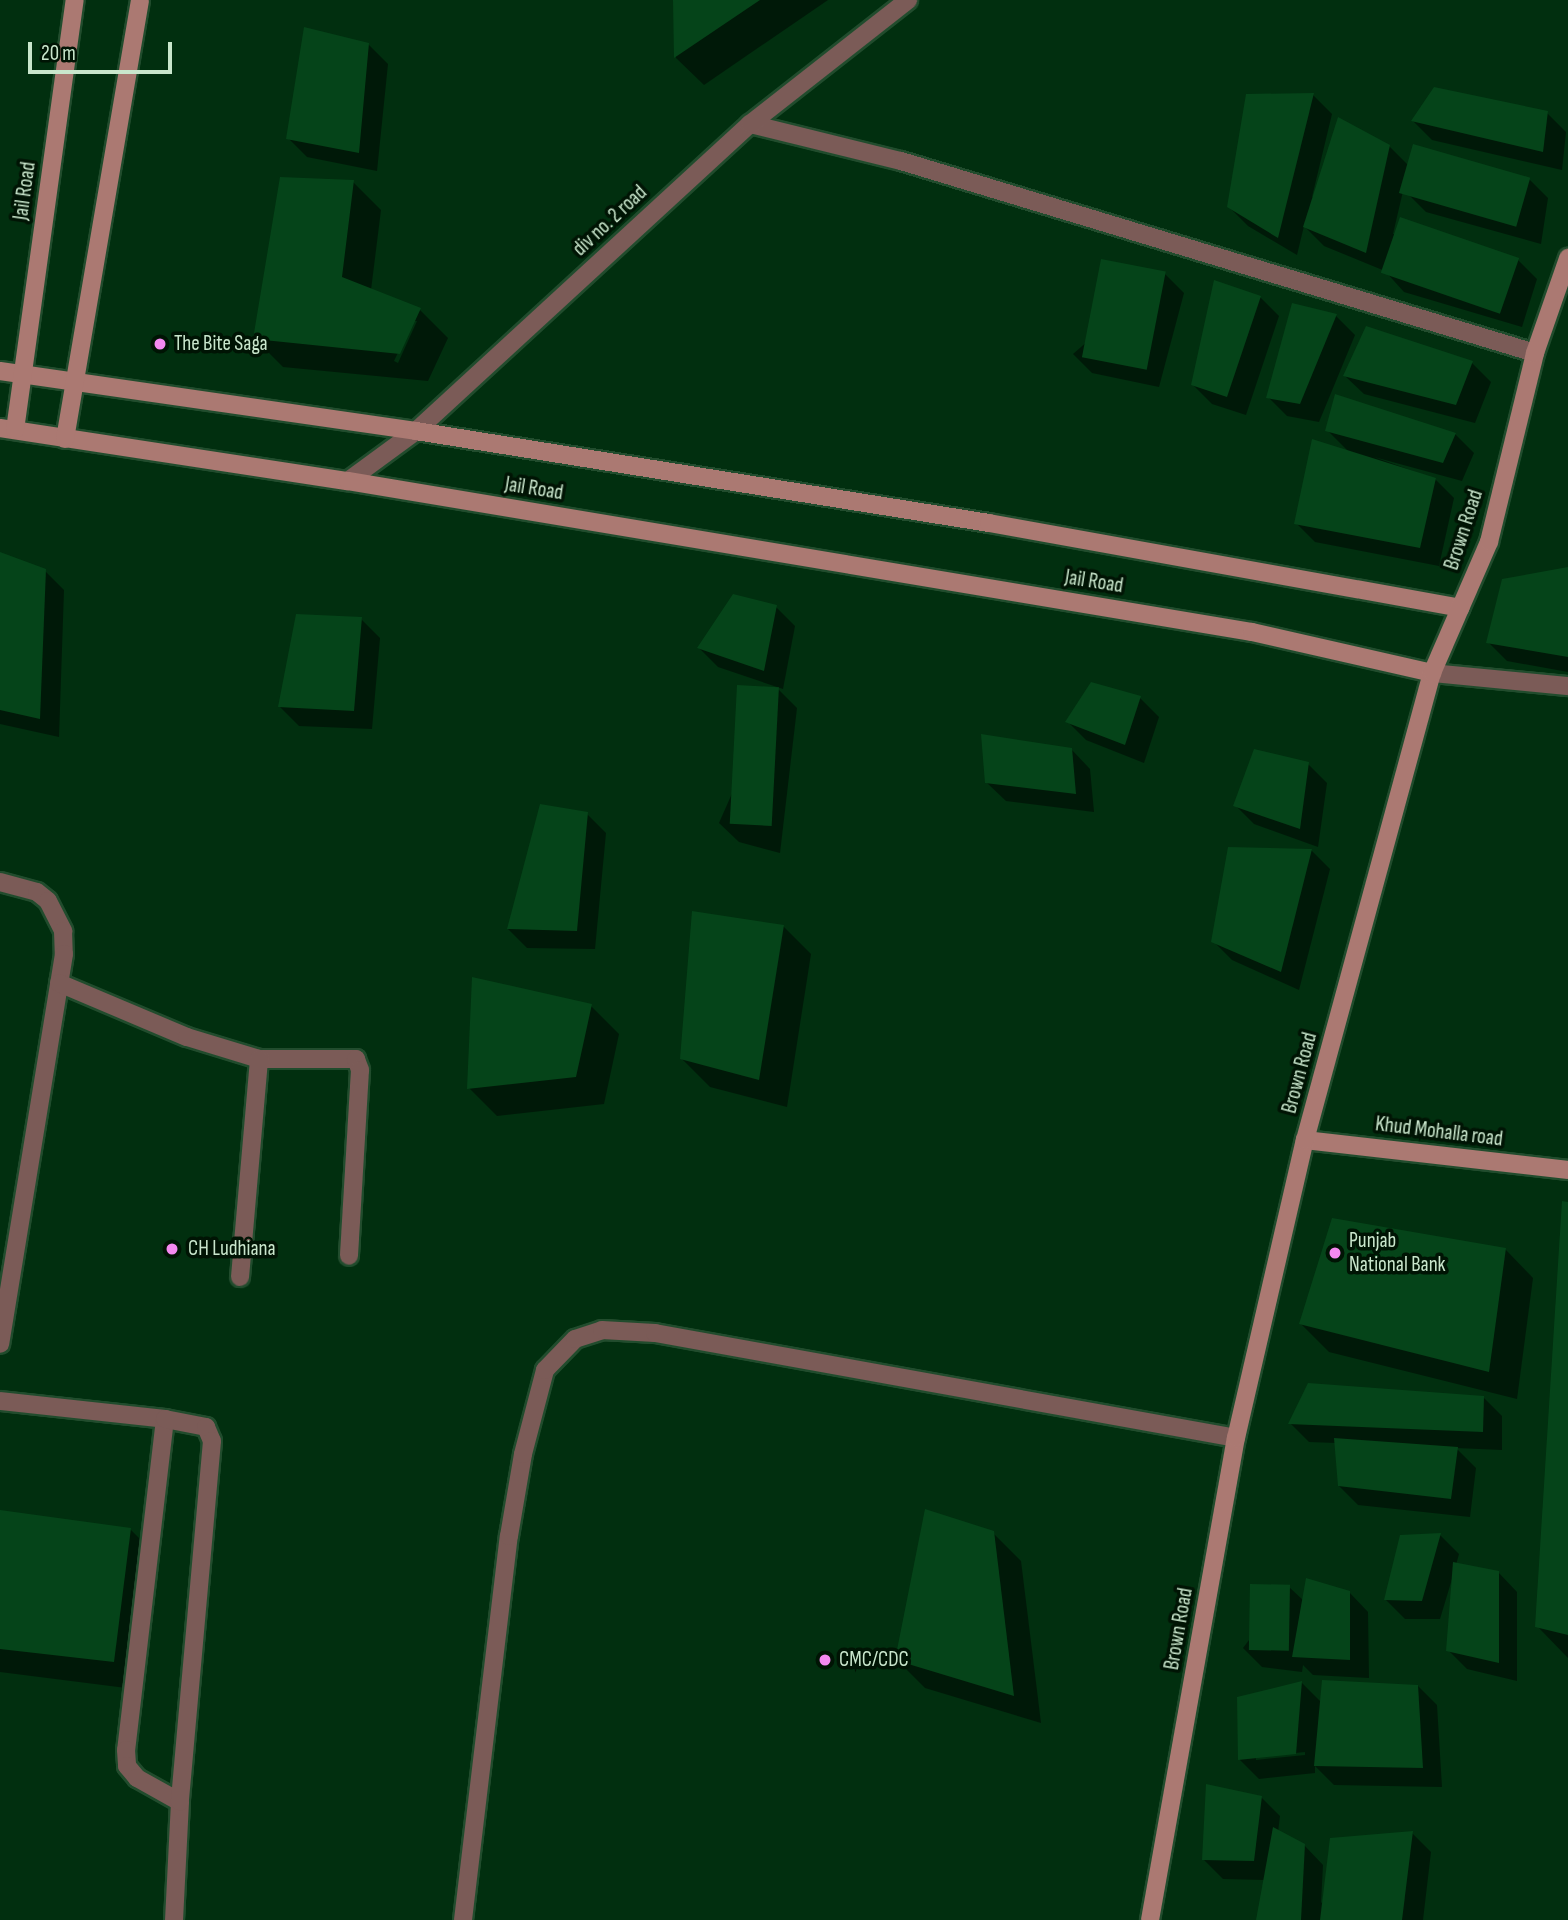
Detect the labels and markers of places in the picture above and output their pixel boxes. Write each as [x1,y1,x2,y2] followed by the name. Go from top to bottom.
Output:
[174,331,268,357] place label: The Bite Saga
[152,336,168,352] marker: The Bite Saga
[1349,1228,1446,1278] place label: Punjab National Bank
[188,1236,276,1262] place label: CH Ludhiana
[162,1239,182,1259] marker: CH Ludhiana
[1327,1245,1343,1261] marker: Punjab National Bank
[839,1647,909,1673] place label: CMC/CDC
[817,1652,833,1668] marker: CMC/CDC

